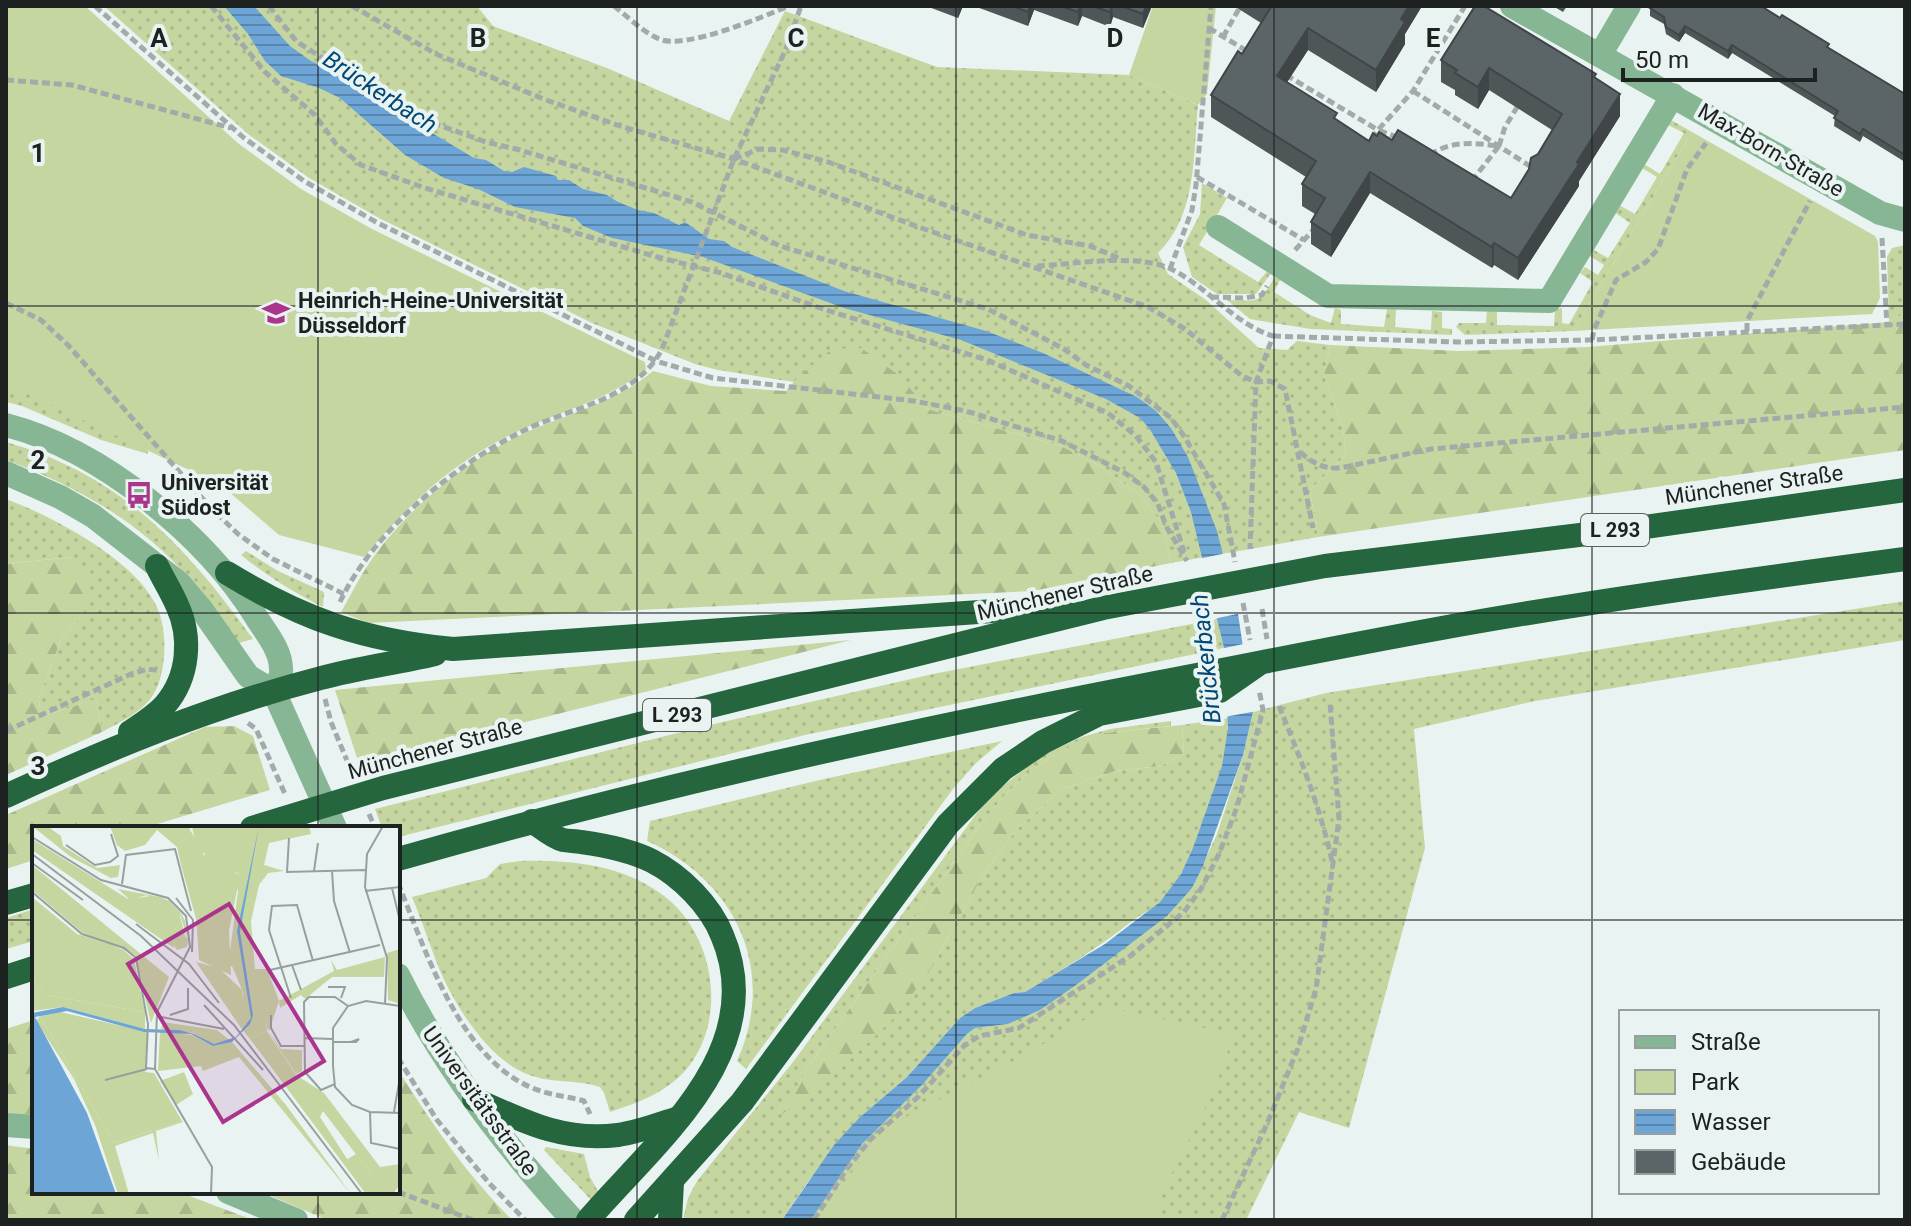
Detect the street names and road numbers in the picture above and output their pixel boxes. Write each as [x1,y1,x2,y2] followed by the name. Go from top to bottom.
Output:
[1694,98,1848,202] street label: Max-Born-Straße
[1663,460,1845,510] street label: Münchener Straße
[1581,514,1649,546] road number: L 293
[975,561,1155,625] street label: Münchener Straße
[643,699,711,731] road number: L 293
[345,714,525,784] street label: Münchener Straße
[418,1022,542,1180] street label: Universitätsstraße

